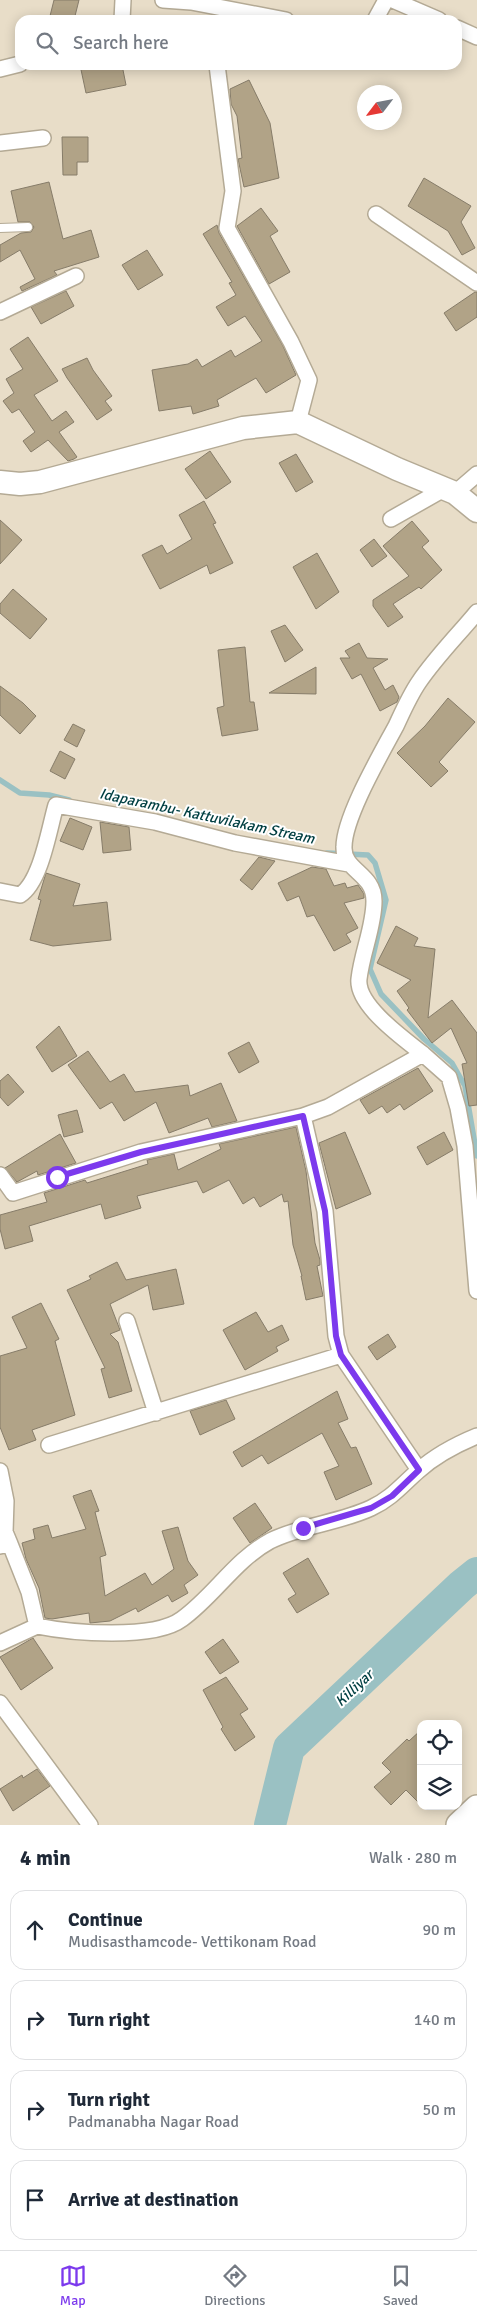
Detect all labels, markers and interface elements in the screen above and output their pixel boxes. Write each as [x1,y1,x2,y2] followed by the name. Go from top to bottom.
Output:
[15,15,462,70] search box
[33,29,61,57] icon: search
[73,31,169,55] text: Search here
[357,85,402,130] north arrow
[98,784,317,848] water label: Idaparambu- Kattuvilakam Stream
[46,1166,69,1189] route start
[292,1517,315,1540] route end
[331,1664,379,1710] water label: Killiyar
[417,1720,462,1810] map controls
[417,1720,462,1765] button: locate
[417,1765,462,1810] button: layers
[20,1845,71,1871] text: 4 min
[369,1848,457,1868] text: Walk · 280 m
[68,1908,143,1932] text: Continue
[21,1916,49,1944] icon: ahead
[422,1920,456,1940] text: 90 m
[68,1932,317,1952] text: Mudisasthamcode- Vettikonam Road
[21,2006,49,2034] icon: right
[68,2008,150,2032] text: Turn right
[414,2010,456,2030] text: 140 m
[68,2088,150,2112] text: Turn right
[21,2096,49,2124] icon: right
[422,2100,456,2120] text: 50 m
[68,2112,239,2132] text: Padmanabha Nagar Road
[21,2186,49,2214] icon: arrive
[68,2188,239,2212] text: Arrive at destination
[59,2262,87,2309] tab: Map
[204,2262,265,2309] tab: Directions
[383,2262,418,2309] tab: Saved

